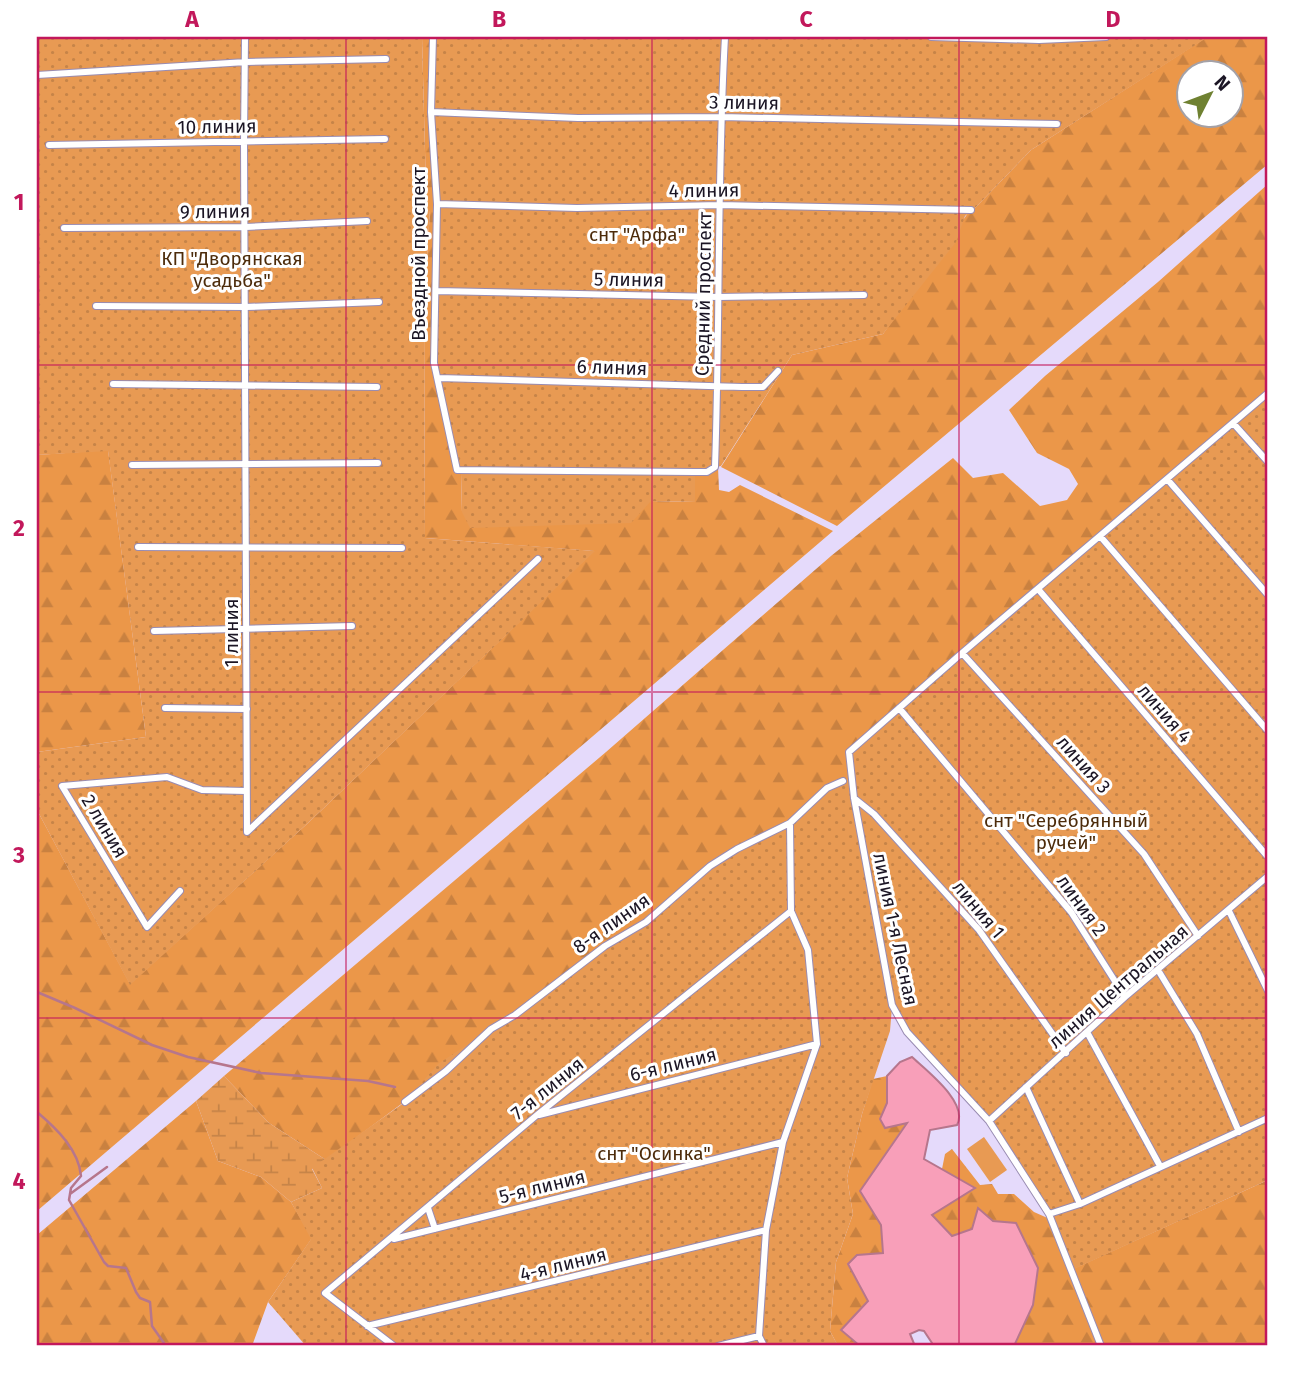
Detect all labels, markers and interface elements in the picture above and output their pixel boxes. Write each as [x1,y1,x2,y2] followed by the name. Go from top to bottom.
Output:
[184,5,199,33] text: A
[492,5,506,33] text: B
[799,5,813,33] text: C
[1106,5,1121,33] text: D
[1176,60,1246,130] north arrow
[1209,71,1235,95] text: N
[709,90,779,115] street label: 3 линия
[177,114,257,139] street label: 10 линия
[407,167,430,341] street label: Въездной проспект
[669,178,740,203] street label: 4 линия
[14,188,24,216] text: 1
[180,199,250,224] street label: 9 линия
[691,211,716,376] street label: Средний проспект
[589,223,685,246] park label: снт "Арфа"
[161,247,303,292] park label: КП "Дворянская усадьба"
[594,267,664,292] street label: 5 линия
[576,355,648,380] street label: 6 линия
[13,514,25,542] text: 2
[220,599,243,667] street label: 1 линия
[1133,679,1196,748] street label: линия 4
[1052,731,1116,798] street label: линия 3
[77,790,132,862] street label: 2 линия
[984,809,1148,854] park label: снт "Серебрянный ручей"
[12,841,25,869] text: 3
[868,851,923,1008] street label: линия 1-я Лесная
[1052,870,1111,940] street label: линия 2
[948,876,1010,943] street label: линия 1
[568,889,654,958] street label: 8-я линия
[1044,919,1193,1053] street label: линия Центральная
[627,1043,719,1086] street label: 6-я линия
[506,1052,588,1125] street label: 7-я линия
[597,1142,711,1165] park label: снт "Осинка"
[497,1165,588,1208] street label: 5-я линия
[13,1167,26,1195] text: 4
[517,1243,609,1286] street label: 4-я линия

